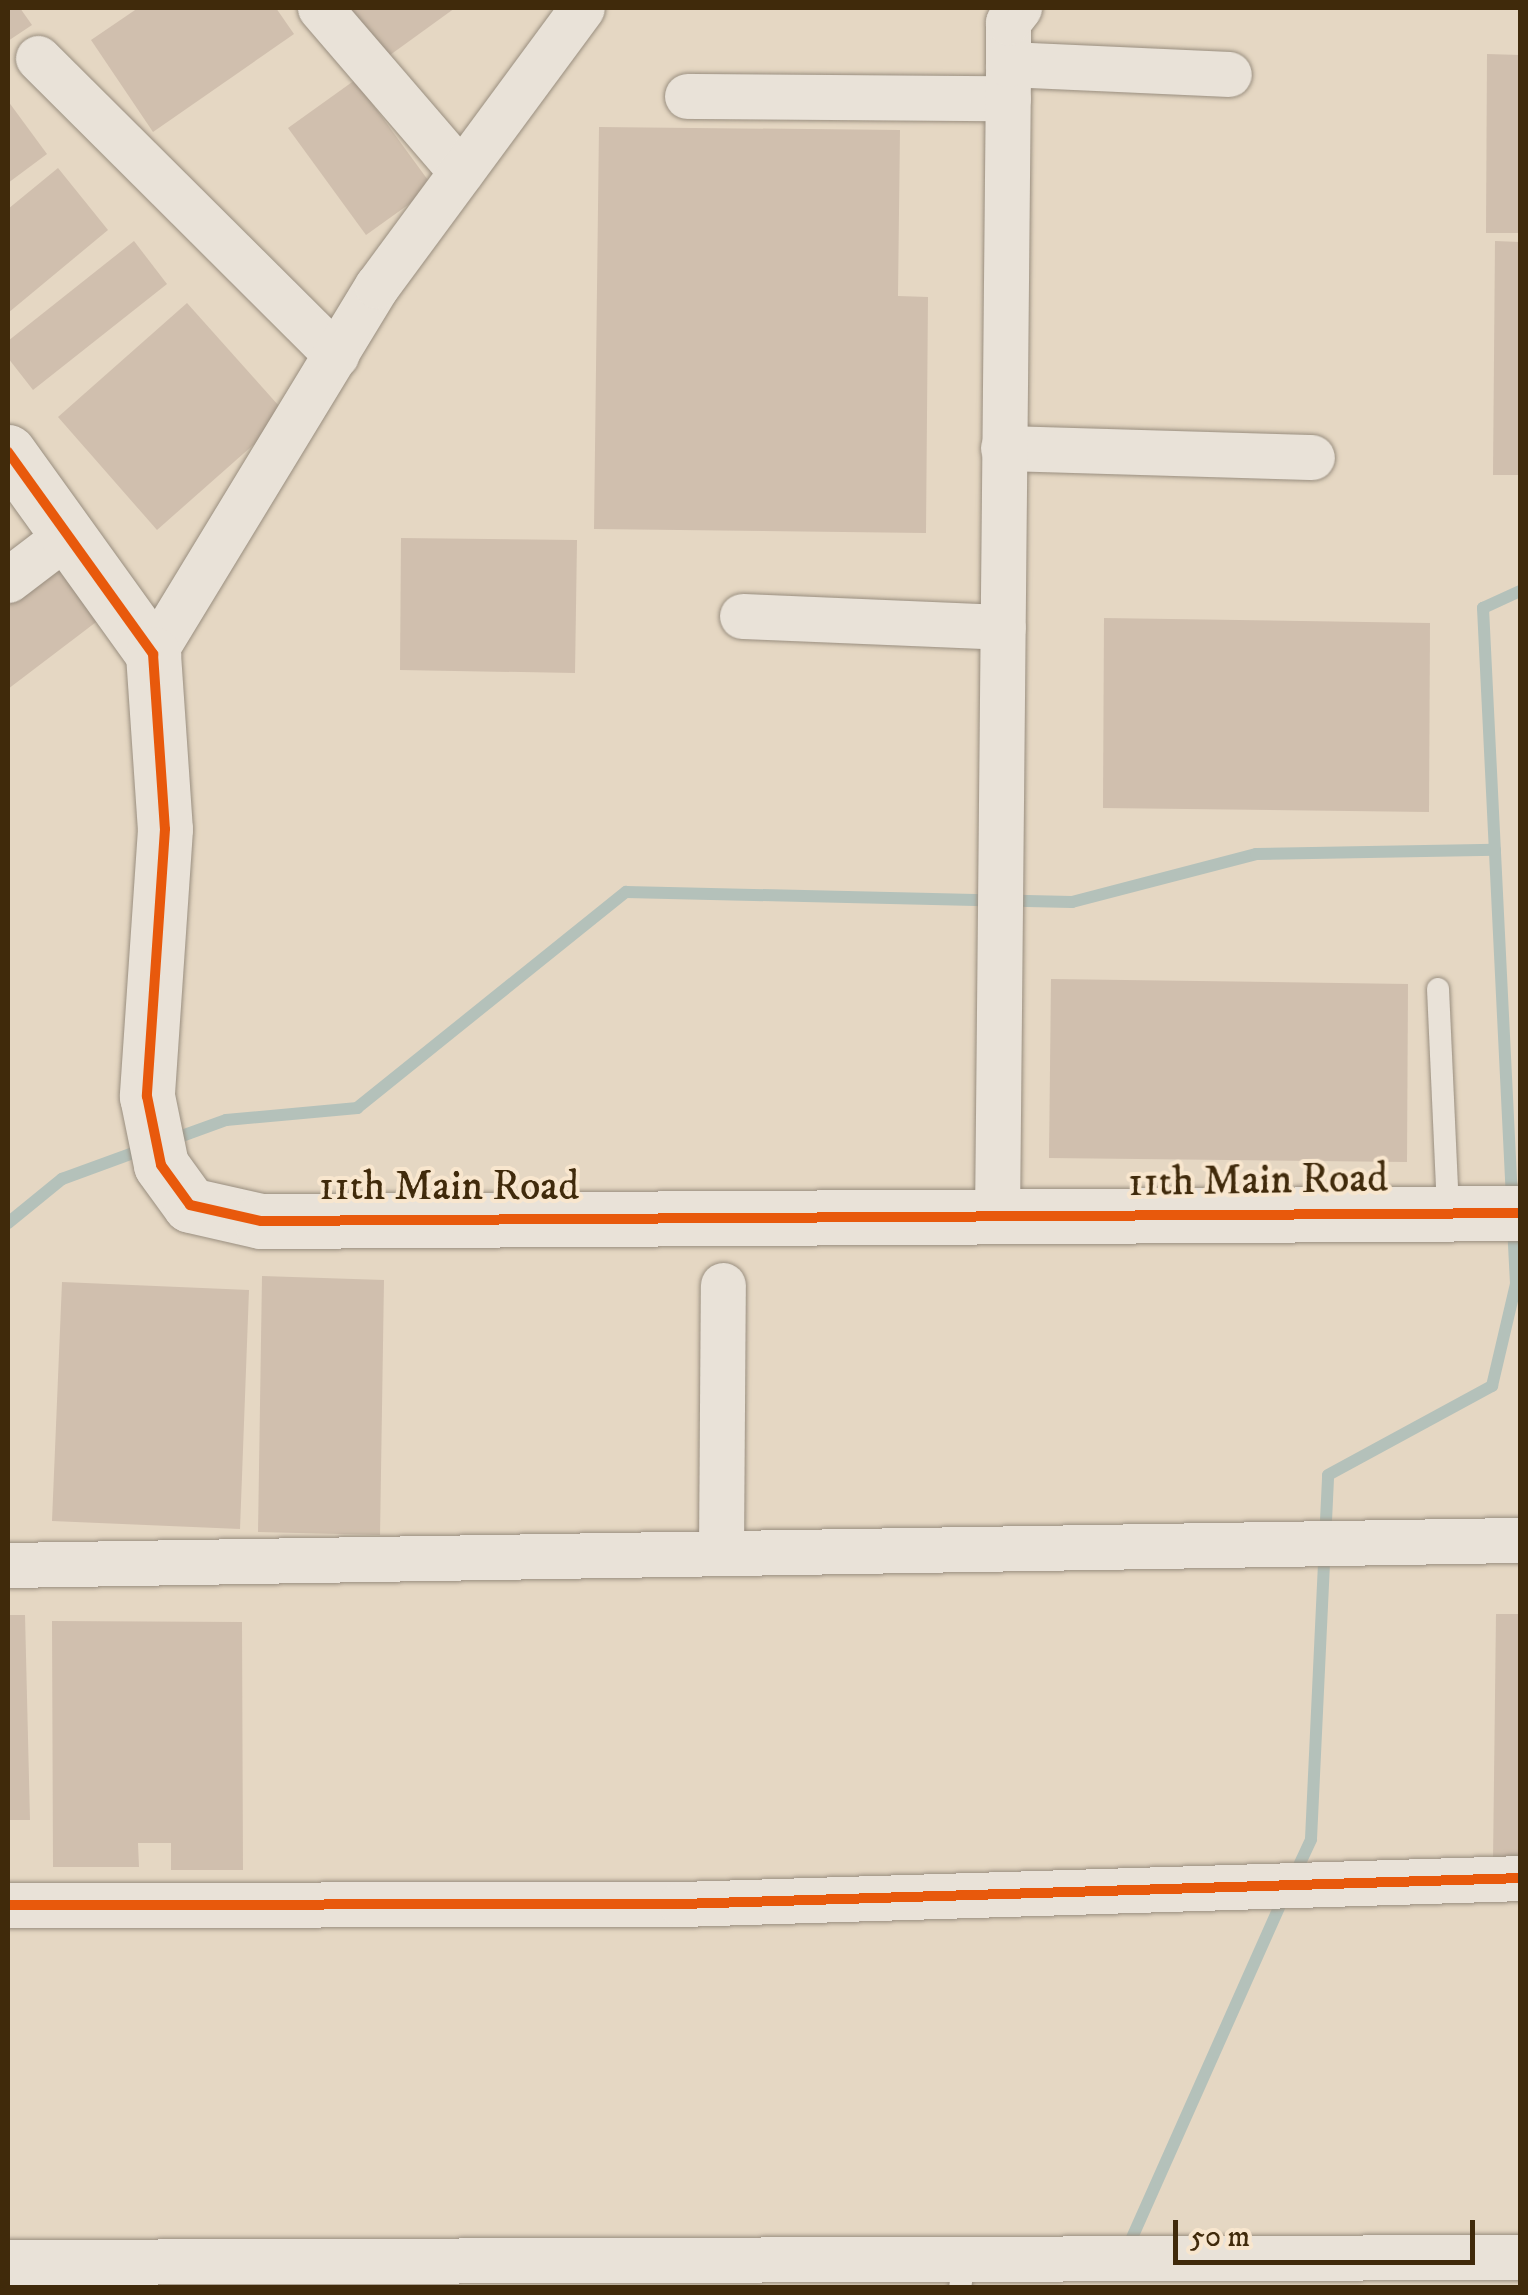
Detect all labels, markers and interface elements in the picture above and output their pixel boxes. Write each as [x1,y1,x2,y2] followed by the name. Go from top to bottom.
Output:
[1127,1154,1389,1208] street label: 11th Main Road
[319,1162,579,1212] street label: 11th Main Road
[1178,2200,1480,2262] scale bar
[1190,2219,1250,2256] text: 50 m

